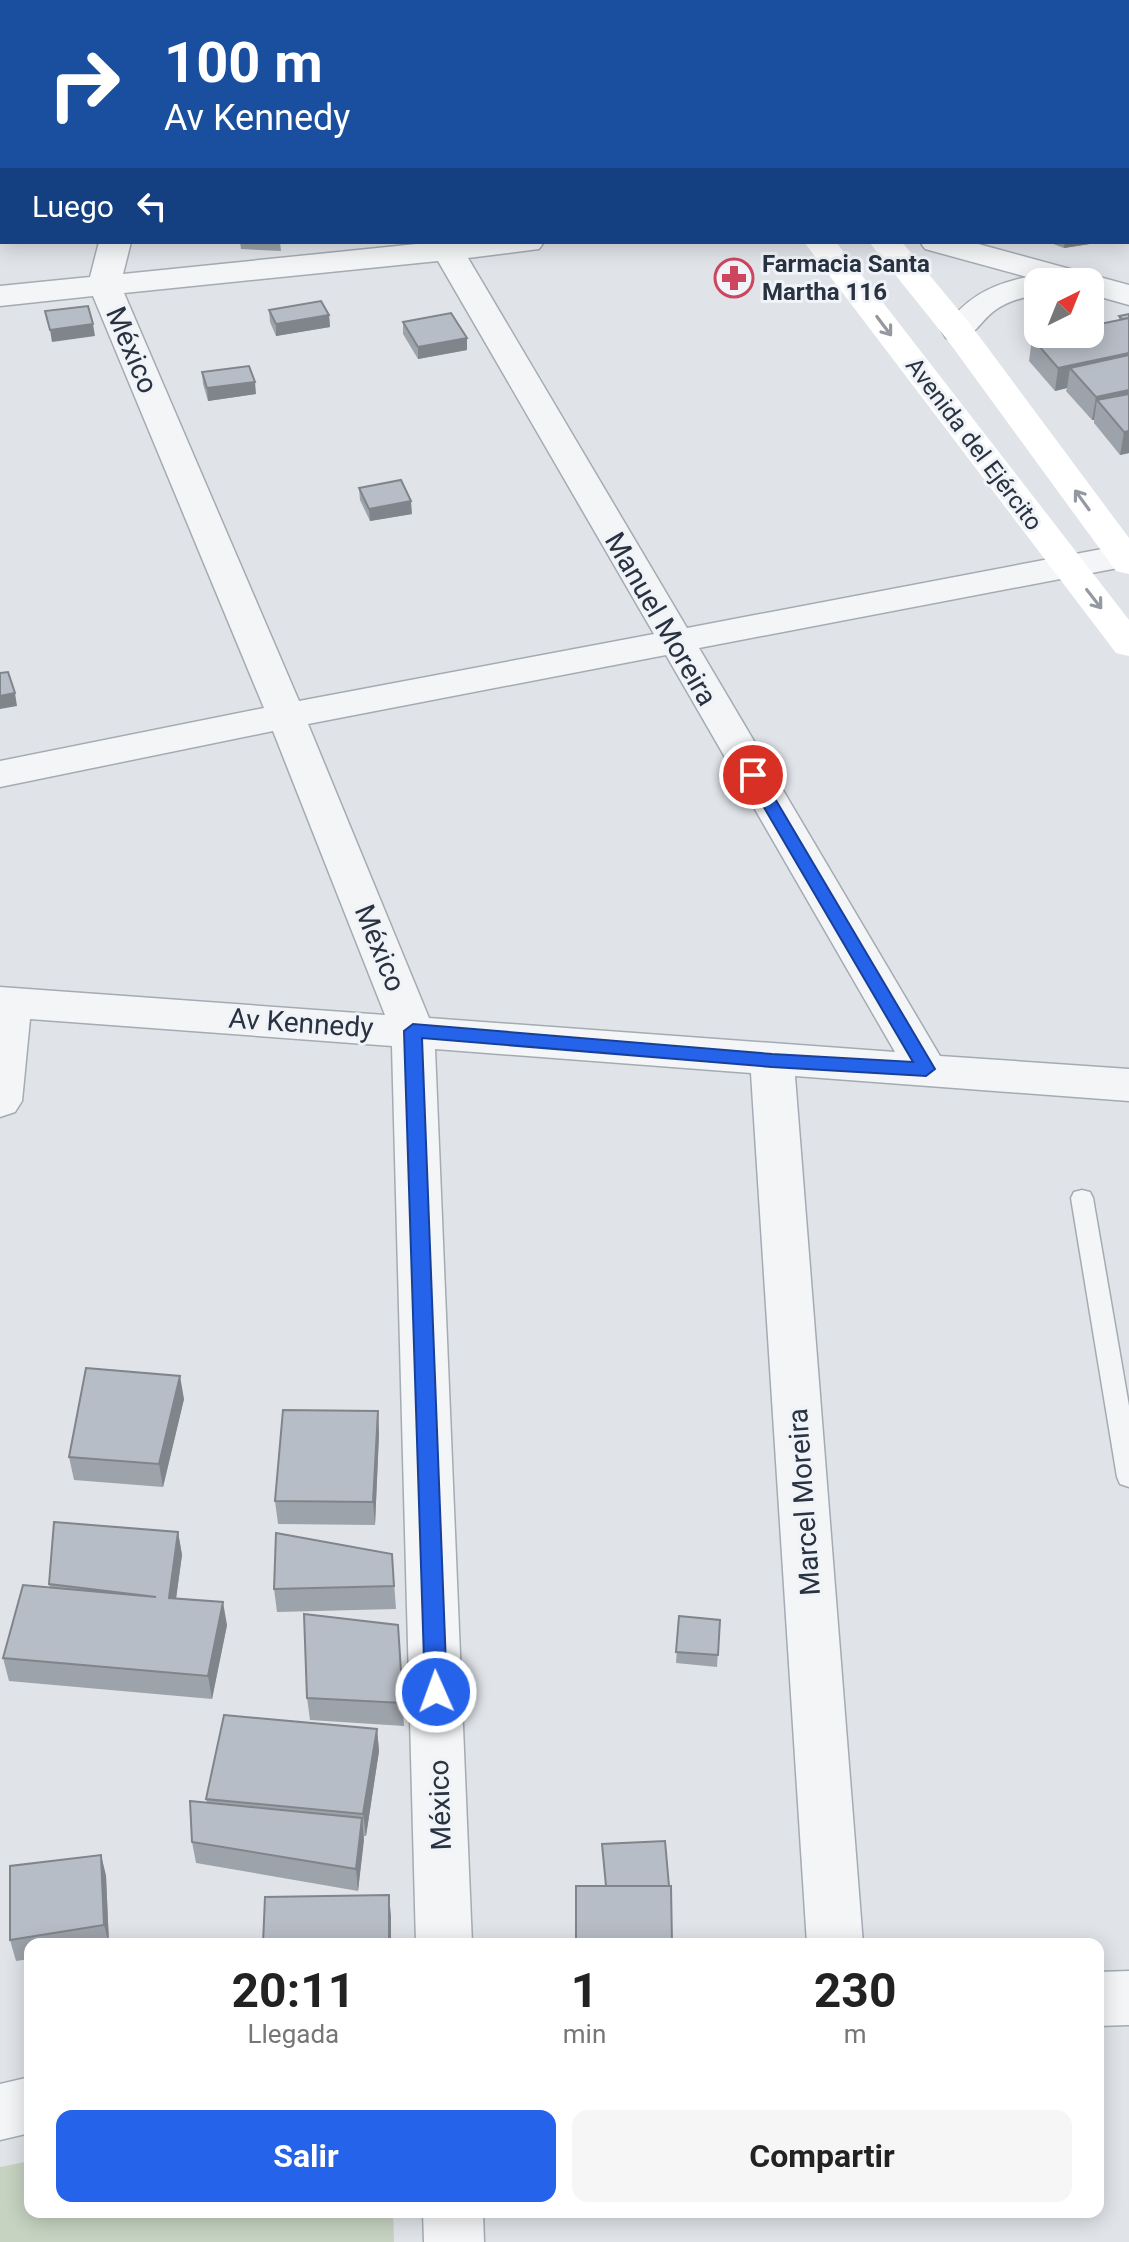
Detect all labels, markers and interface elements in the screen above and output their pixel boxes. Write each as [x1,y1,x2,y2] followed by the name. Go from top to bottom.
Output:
[164,30,323,96] text: 100 m
[32,32,136,136] icon: right
[164,97,350,139] text: Av Kennedy
[130,184,174,228] icon: left
[32,189,114,224] text: Luego
[762,250,930,306] place label: Farmacia Santa Martha 116
[713,257,755,299] pharmacy icon: Farmacia Santa Martha 116
[1024,268,1104,348] north arrow
[1024,268,1104,348] map controls
[99,302,165,398] street label: México
[876,315,893,336] one-way arrow
[900,352,1048,536] street label: Avenida del Ejército
[1074,490,1091,511] one-way arrow
[598,526,724,712] street label: Manuel Moreira
[1085,588,1102,609] one-way arrow
[719,741,787,809] pin
[731,753,775,797] icon: arrive
[348,900,412,996] street label: México
[228,1001,374,1045] street label: Av Kennedy
[781,1407,827,1597] street label: Marcel Moreira
[394,1650,478,1734] position arrow
[422,1759,458,1851] street label: México
[232,1962,355,2019] text: 20:11
[571,1962,598,2019] text: 1
[814,1962,896,2019] text: 230
[248,2019,339,2049] text: Llegada
[563,2019,606,2049] text: min
[844,2019,867,2049] text: m
[56,2110,556,2202] button: Salir
[572,2110,1072,2202] button: Compartir

